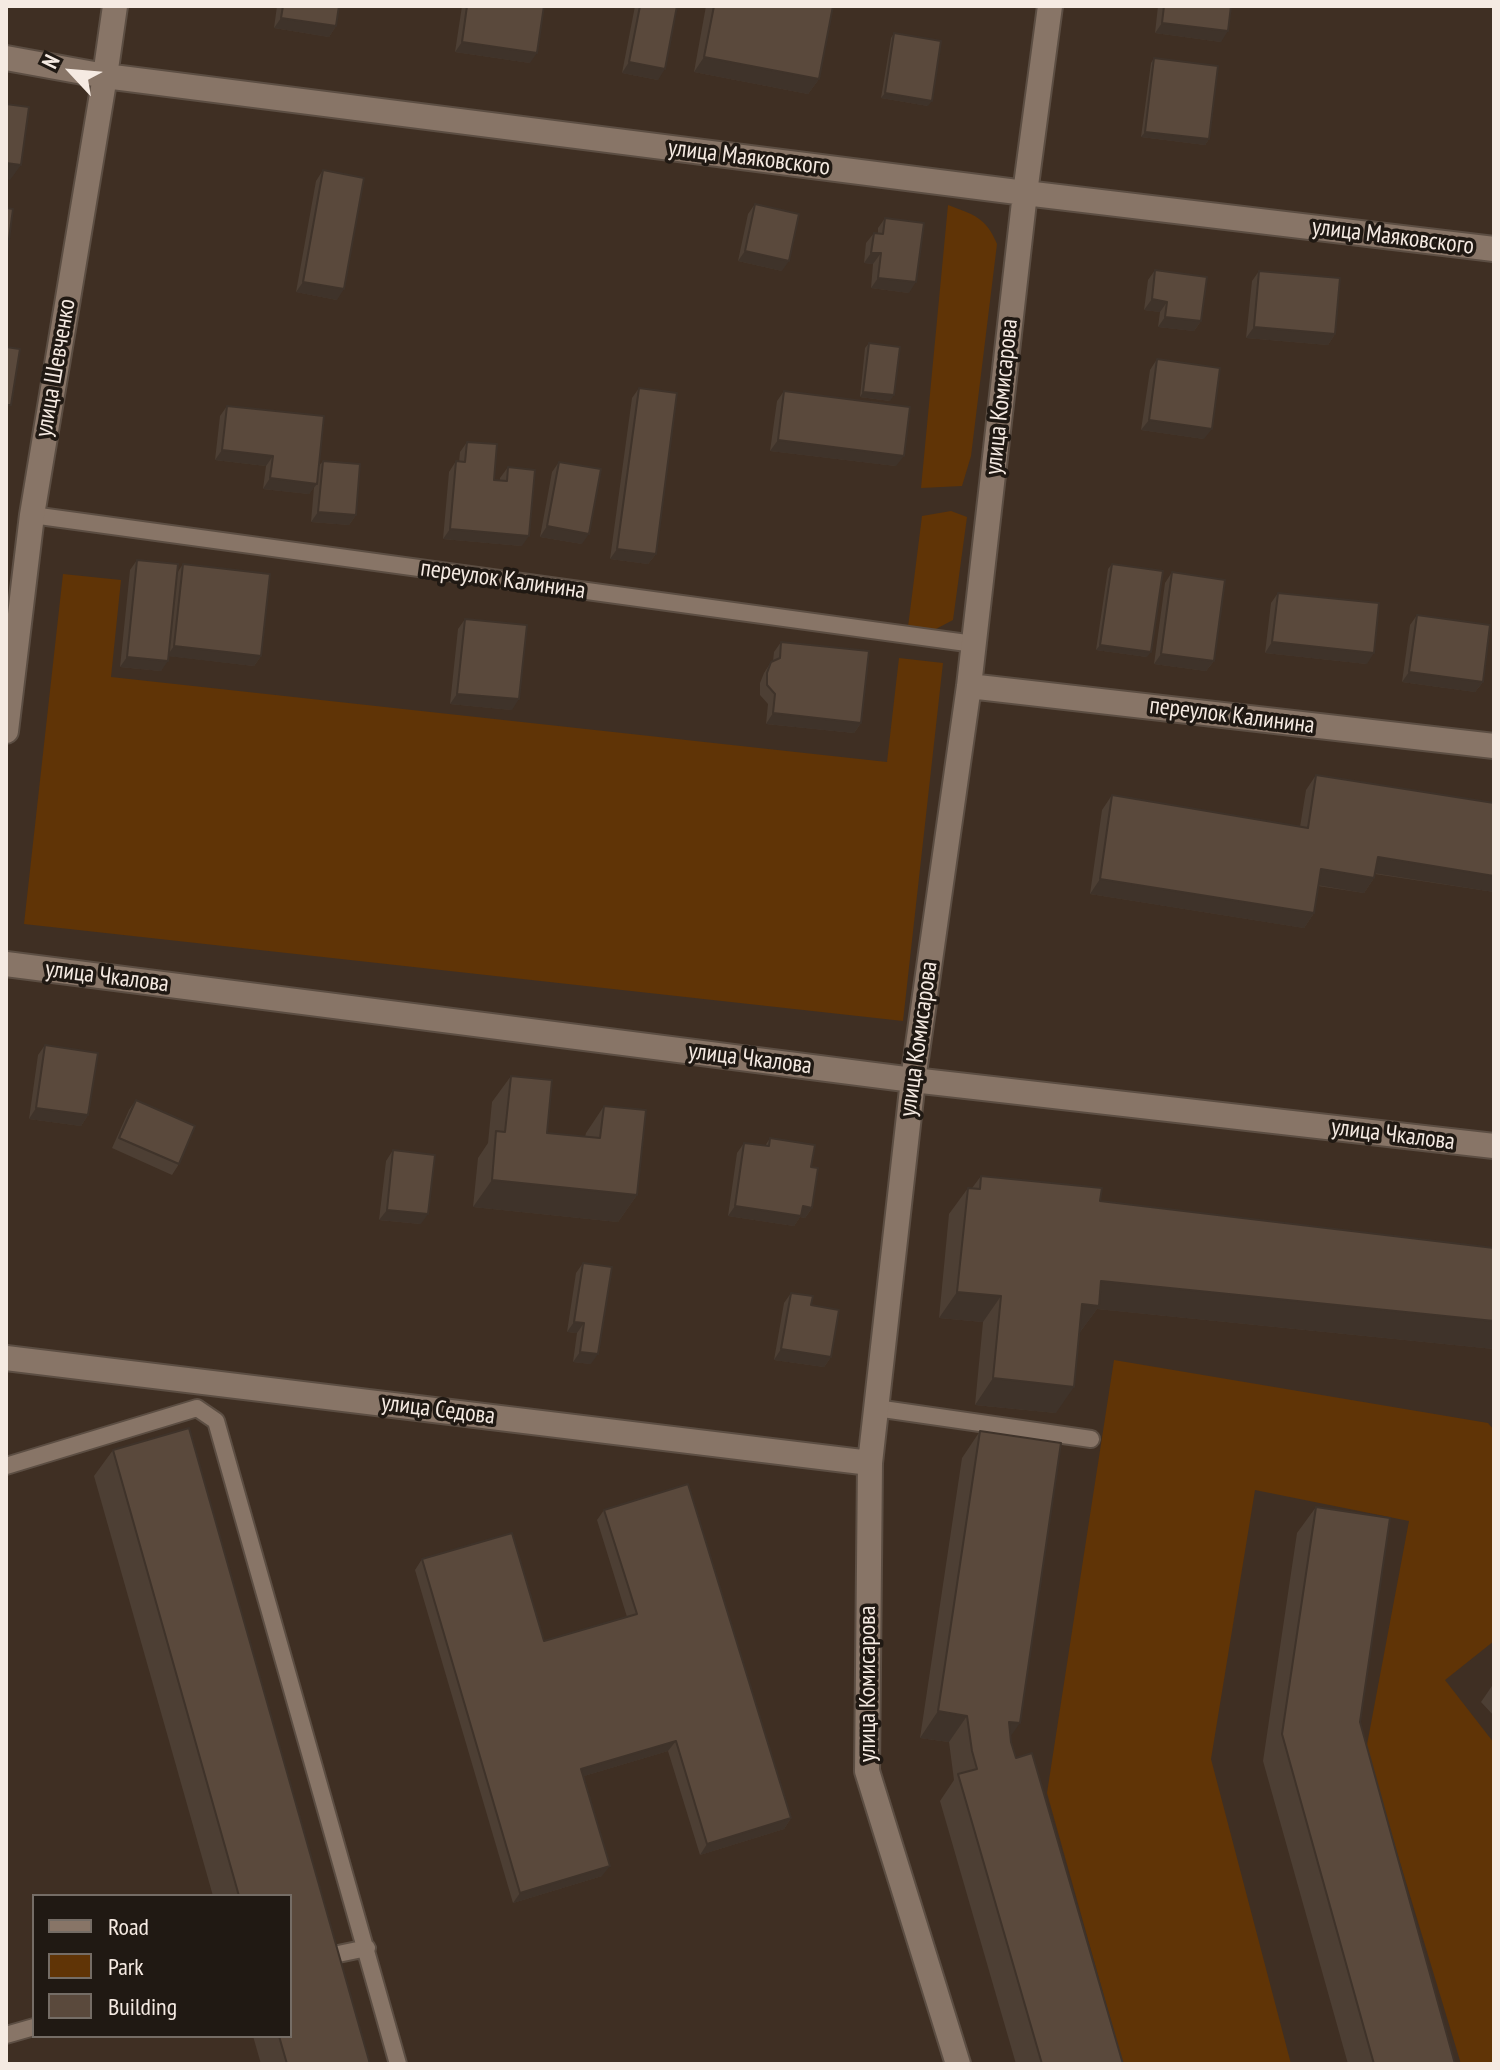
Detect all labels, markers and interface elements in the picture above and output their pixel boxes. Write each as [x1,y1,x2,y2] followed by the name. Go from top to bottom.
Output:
[32,32,112,112] north arrow
[35,50,66,73] text: N
[666,134,832,182] street label: улица Маяковского
[1310,213,1476,261] street label: улица Маяковского
[30,297,82,439] street label: улица Шевченко
[979,318,1025,476] street label: улица Комисарова
[419,554,587,606] street label: переулок Калинина
[1148,692,1316,740] street label: переулок Калинина
[44,955,170,999] street label: улица Чкалова
[894,959,944,1119] street label: улица Комисарова
[687,1037,813,1081] street label: улица Чкалова
[1330,1113,1456,1157] street label: улица Чкалова
[380,1389,496,1431] street label: улица Седова
[854,1606,882,1762] street label: улица Комисарова
[32,1894,292,2038] legend
[108,1911,149,1942] text: Road
[108,1951,144,1982] text: Park
[108,1991,177,2022] text: Building

